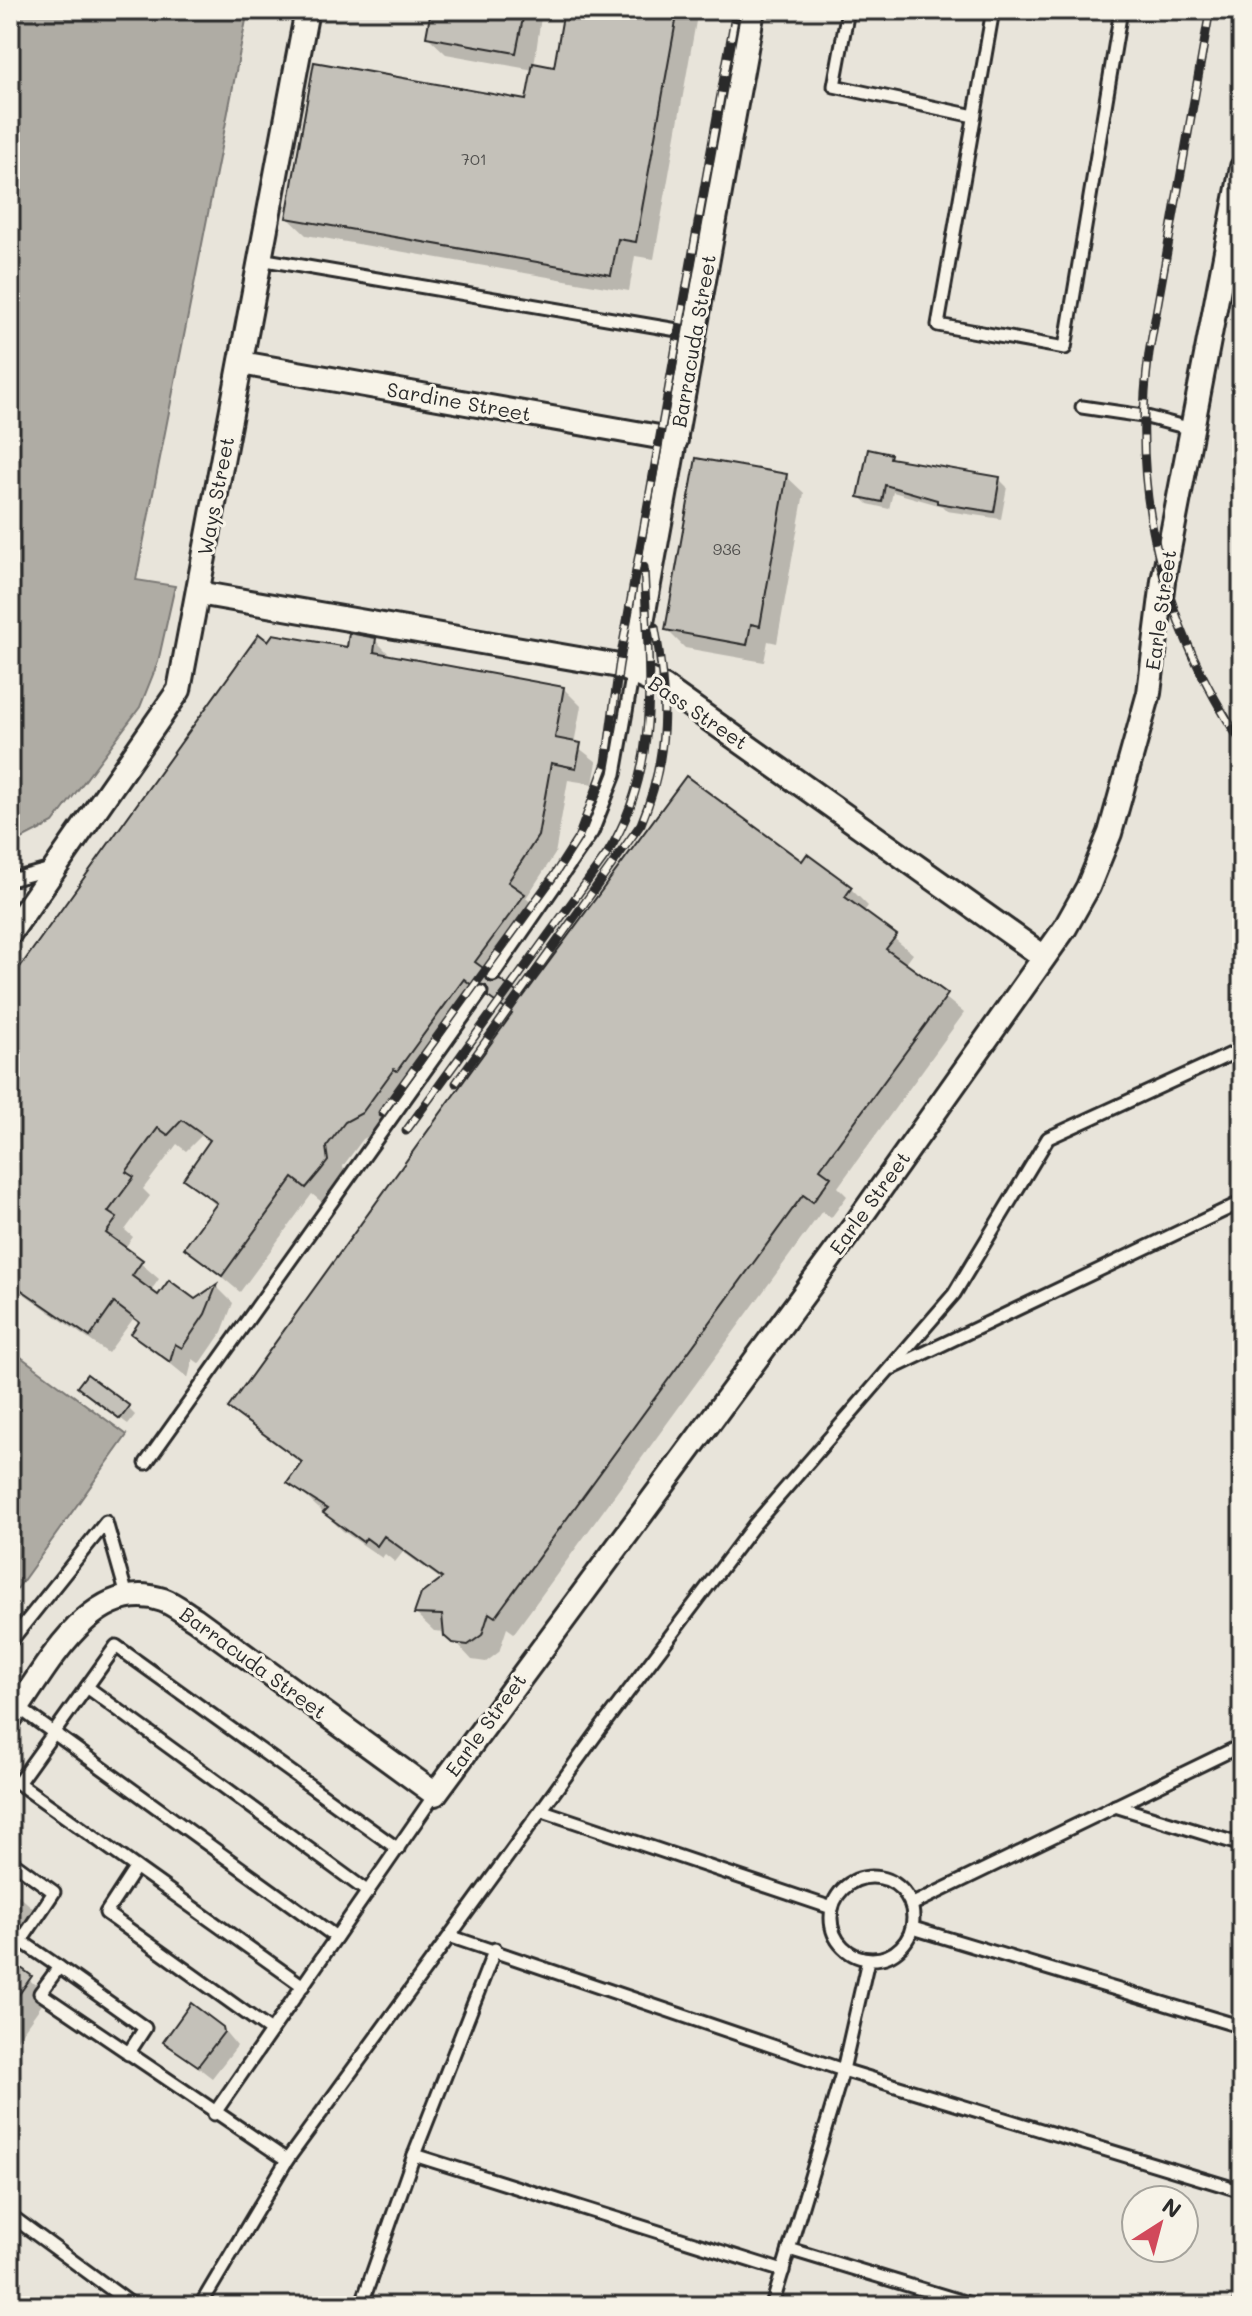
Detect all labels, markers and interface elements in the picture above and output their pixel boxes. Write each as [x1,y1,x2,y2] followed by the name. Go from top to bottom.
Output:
[461,148,487,169] house number: 701
[665,252,721,429] street label: Barracuda Street
[385,376,533,427] street label: Sardine Street
[191,434,239,557] street label: Ways Street
[713,538,741,559] house number: 936
[1139,548,1181,672] street label: Earle Street
[644,669,753,755] street label: Bass Street
[823,1146,915,1259] street label: Earle Street
[175,1600,332,1724] street label: Barracuda Street
[439,1668,531,1781] street label: Earle Street
[1120,2184,1200,2264] north arrow
[1157,2191,1187,2224] text: N

